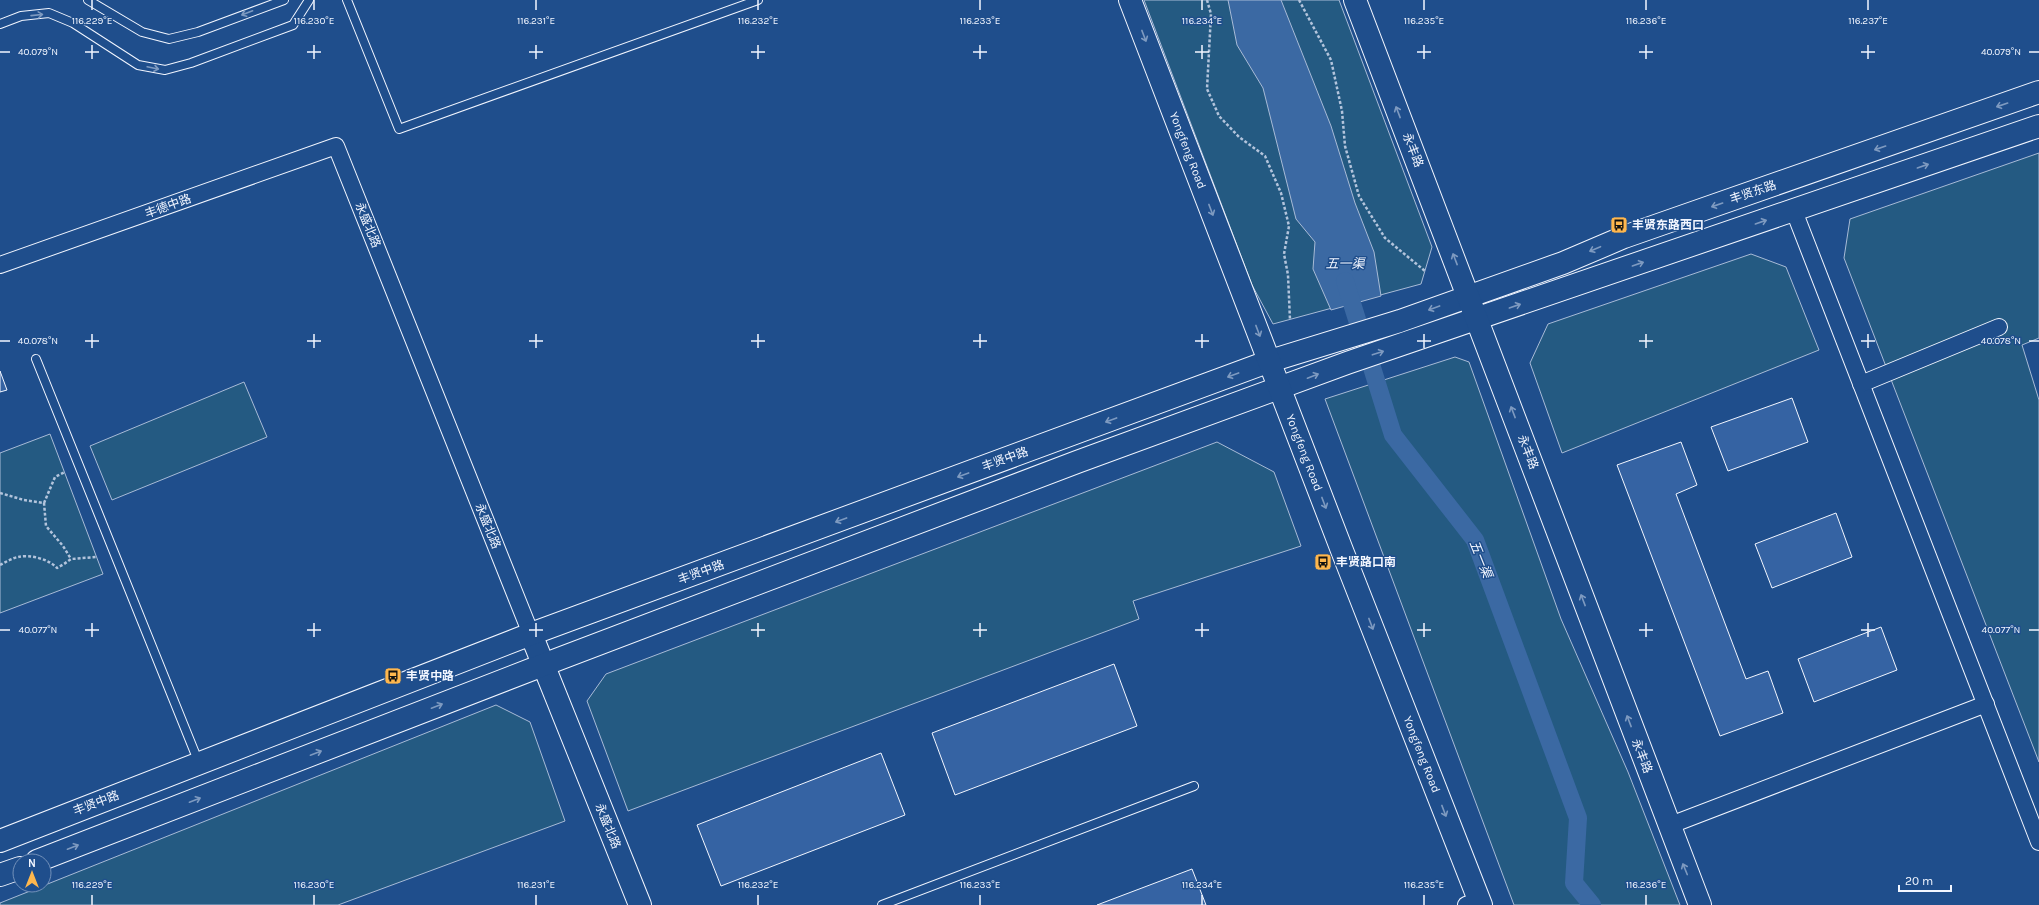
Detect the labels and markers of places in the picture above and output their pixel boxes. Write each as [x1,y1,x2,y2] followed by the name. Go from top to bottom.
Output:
[1609,215,1629,235] bus stop icon: 丰贤东路西口
[1632,218,1704,232] place label: 丰贤东路西口
[1313,552,1333,572] bus stop icon: 丰贤路口南
[1336,555,1396,569] place label: 丰贤路口南
[383,666,403,686] bus stop icon: 丰贤中路
[406,669,454,683] place label: 丰贤中路

